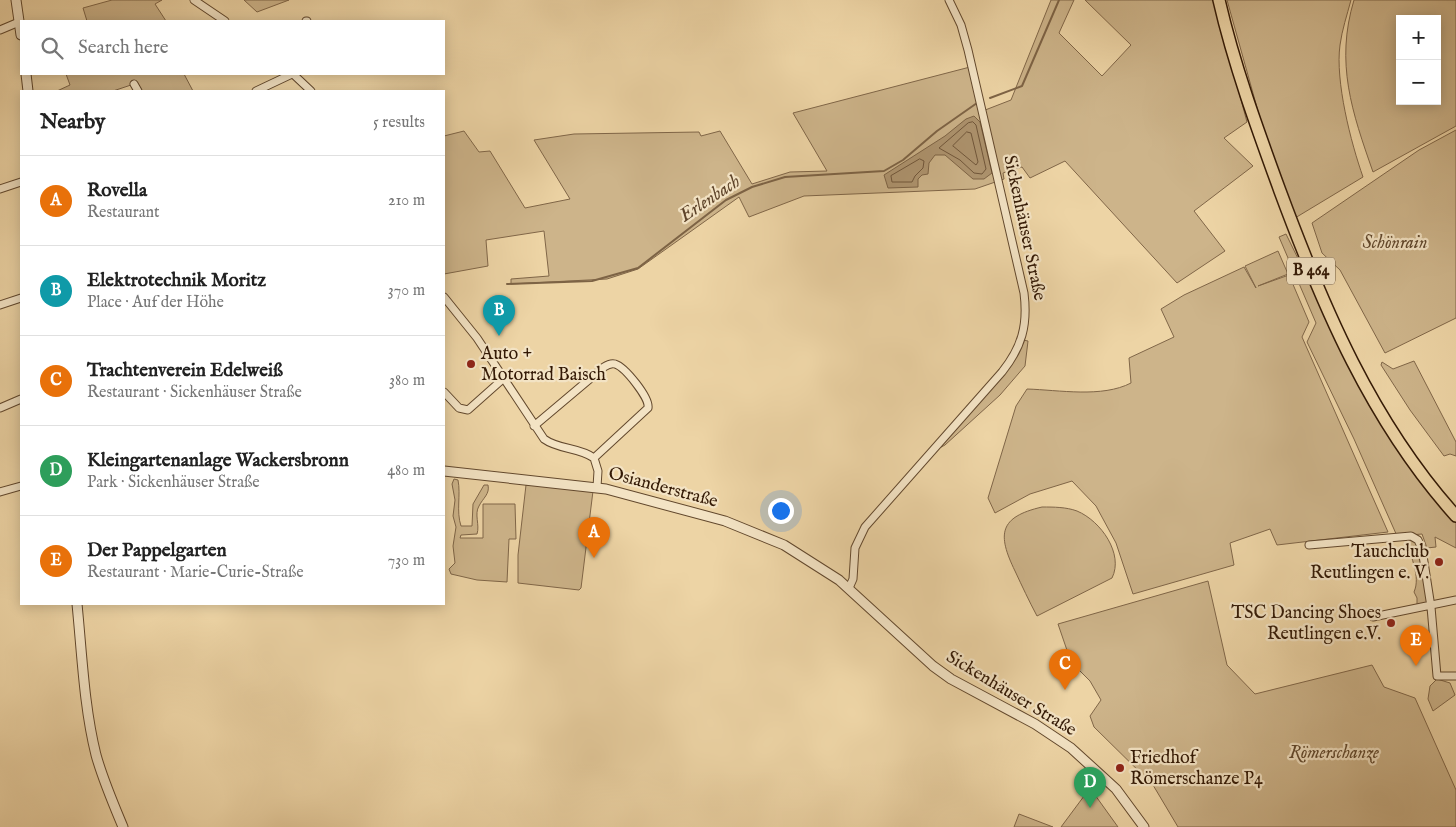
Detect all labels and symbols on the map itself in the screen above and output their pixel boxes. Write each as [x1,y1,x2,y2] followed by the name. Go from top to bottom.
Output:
[997,153,1051,303] street label: Sickenhäuser Straße
[674,170,745,229] water label: Erlenbach
[1363,232,1427,255] park label: Schönrain
[1287,258,1335,284] road number: B 464
[483,295,515,336] pin: B
[480,343,606,387] place label: Auto + Motorrad Baisch
[465,358,477,370] marker: Auto + Motorrad Baisch
[606,462,720,514] street label: Osianderstraße
[768,498,794,524] your location
[578,517,610,558] pin: A
[1310,541,1429,585] place label: Tauchclub Reutlingen e. V.
[1433,556,1445,568] marker: Tauchclub Reutlingen e. V.
[1231,602,1381,646] place label: TSC Dancing Shoes Reutlingen e.V.
[1385,617,1397,629] marker: TSC Dancing Shoes Reutlingen e.V.
[1400,625,1432,666] pin: E
[942,646,1080,742] street label: Sickenhäuser Straße
[1049,649,1081,690] pin: C
[1289,742,1379,765] park label: Römerschanze
[1130,747,1263,791] place label: Friedhof Römerschanze P4
[1114,762,1126,774] marker: Friedhof Römerschanze P4
[1074,767,1106,808] pin: D

